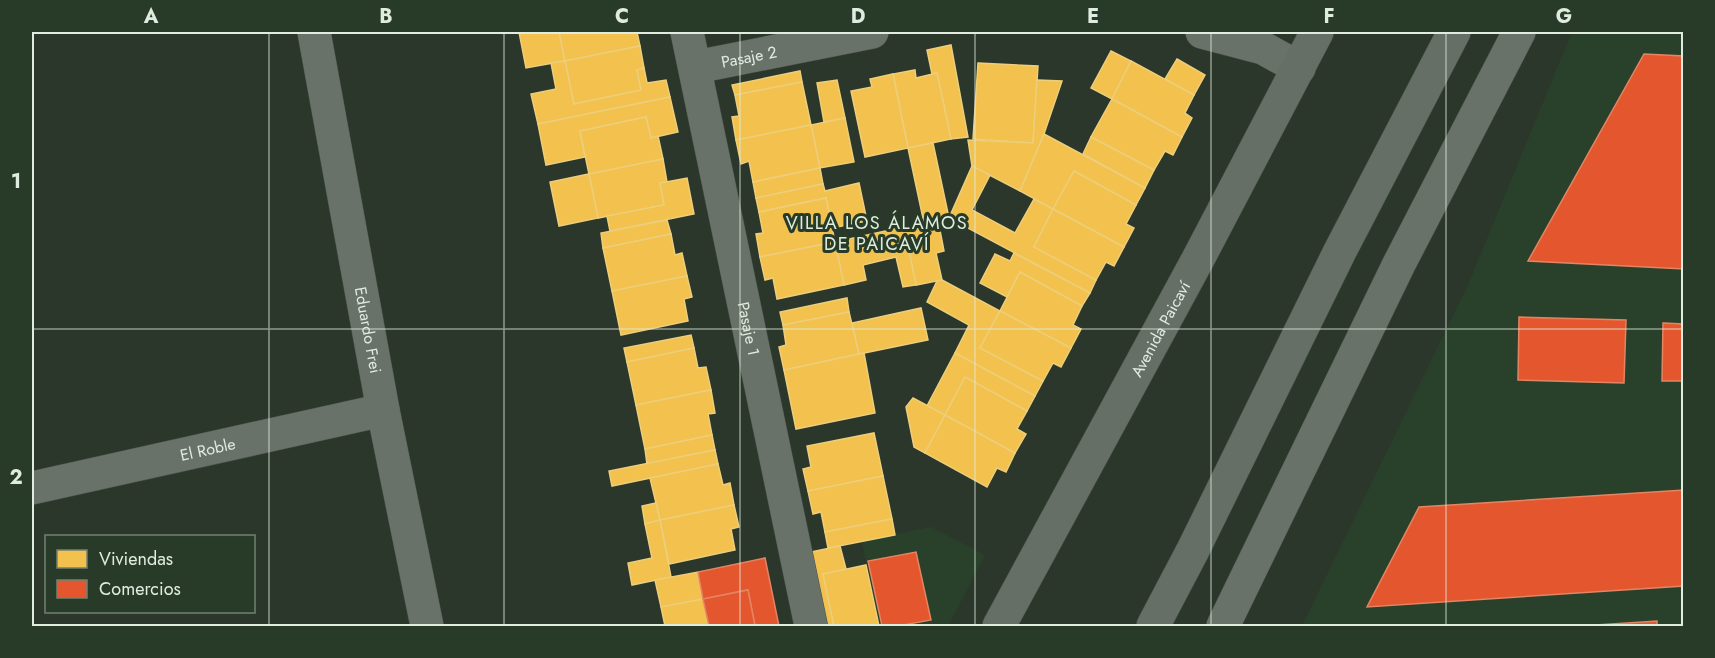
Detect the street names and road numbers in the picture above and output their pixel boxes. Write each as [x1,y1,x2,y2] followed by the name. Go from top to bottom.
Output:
[719,40,779,74] street label: Pasaje 2
[1125,276,1196,381] street label: Avenida Paicaví
[349,285,387,375] street label: Eduardo Frei
[732,300,765,358] street label: Pasaje 1
[178,432,238,467] street label: El Roble

